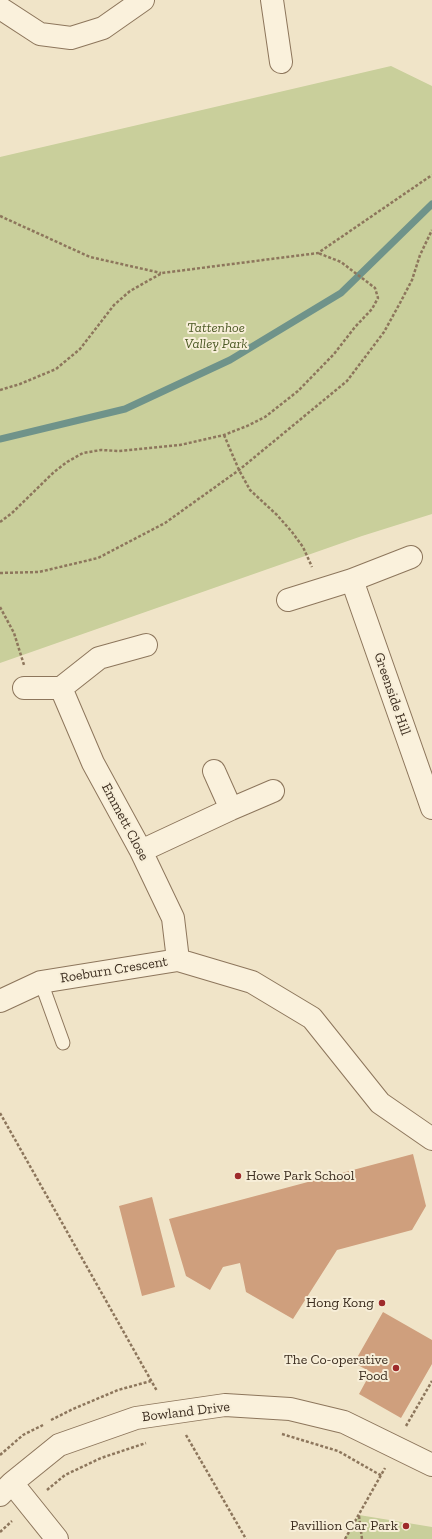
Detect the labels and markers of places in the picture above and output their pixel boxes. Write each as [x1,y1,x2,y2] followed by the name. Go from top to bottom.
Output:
[246,1168,354,1184] place label: Howe Park School
[233,1171,243,1181] marker: Howe Park School
[306,1295,374,1311] place label: Hong Kong
[377,1298,387,1308] marker: Hong Kong
[284,1352,388,1384] place label: The Co-operative Food
[391,1363,401,1373] marker: The Co-operative Food
[290,1518,398,1534] place label: Pavillion Car Park
[401,1521,411,1531] marker: Pavillion Car Park

